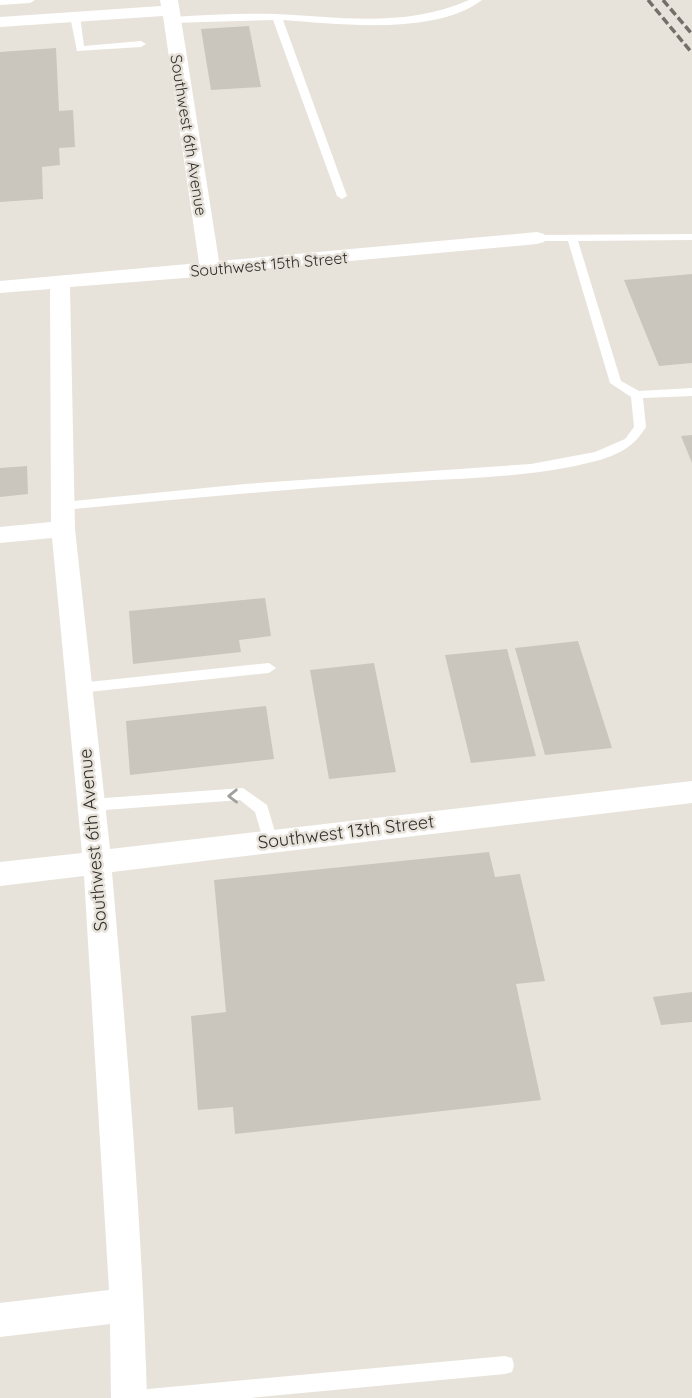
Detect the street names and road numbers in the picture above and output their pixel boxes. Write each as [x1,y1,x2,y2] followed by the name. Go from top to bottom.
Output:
[166,53,212,217] street label: Southwest 6th Avenue
[189,247,349,281] street label: Southwest 15th Street
[73,748,112,932] street label: Southwest 6th Avenue
[257,809,435,854] street label: Southwest 13th Street

